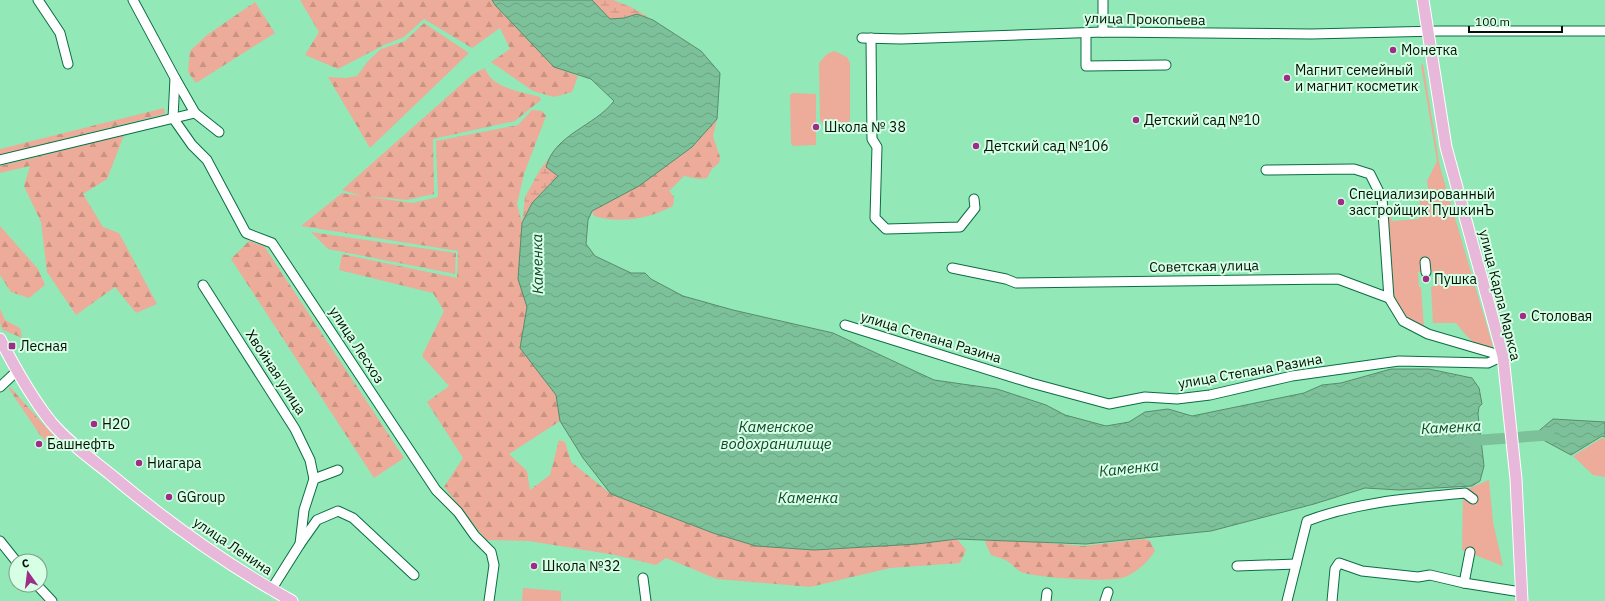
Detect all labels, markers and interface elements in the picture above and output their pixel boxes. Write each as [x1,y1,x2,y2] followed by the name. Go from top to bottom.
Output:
[1469,8,1562,34] scale bar
[1084,9,1206,29] street label: улица Прокопьева
[1475,14,1510,29] text: 100 m
[1401,41,1458,59] place label: Монетка
[1388,45,1398,55] marker: Монетка
[1295,61,1419,95] place label: Магнит семейный и магнит косметик
[1282,73,1292,83] marker: Магнит семейный и магнит косметик
[1144,111,1260,129] place label: Детский сад №10
[1131,115,1141,125] marker: Детский сад №10
[824,118,906,136] place label: Школа № 38
[811,122,821,132] marker: Школа № 38
[984,137,1109,155] place label: Детский сад №106
[971,141,981,151] marker: Детский сад №106
[1349,185,1495,219] place label: Специализированный застройщик ПушкинЪ
[1336,197,1346,207] marker: Специализированный застройщик ПушкинЪ
[1475,228,1525,363] street label: улица Карла Маркса
[527,233,547,294] water label: Каменка
[1149,256,1260,276] street label: Советская улица
[1434,270,1477,288] place label: Пушка
[1421,274,1431,284] marker: Пушка
[325,303,389,387] street label: улица Лесхоз
[858,307,1004,367] street label: улица Степана Разина
[1531,307,1592,325] place label: Столовая
[1518,311,1528,321] marker: Столовая
[242,326,310,418] street label: Хвойная улица
[20,337,68,355] place label: Лесная
[7,341,17,351] marker: Лесная
[1176,349,1324,393] street label: улица Степана Разина
[102,415,130,433] place label: H2O
[1420,416,1482,438] water label: Каменка
[720,417,832,453] water label: Каменское водохранилище
[89,419,99,429] marker: H2O
[47,435,115,453] place label: Башнефть
[34,439,44,449] marker: Башнефть
[147,454,202,472] place label: Ниагара
[1098,455,1160,481] water label: Каменка
[134,458,144,468] marker: Ниагара
[177,488,225,506] place label: GGroup
[778,488,838,507] water label: Каменка
[164,492,174,502] marker: GGroup
[190,513,276,579] street label: улица Ленина
[8,553,48,593] north arrow
[20,556,31,571] text: С
[542,557,621,575] place label: Школа №32
[529,561,539,571] marker: Школа №32

